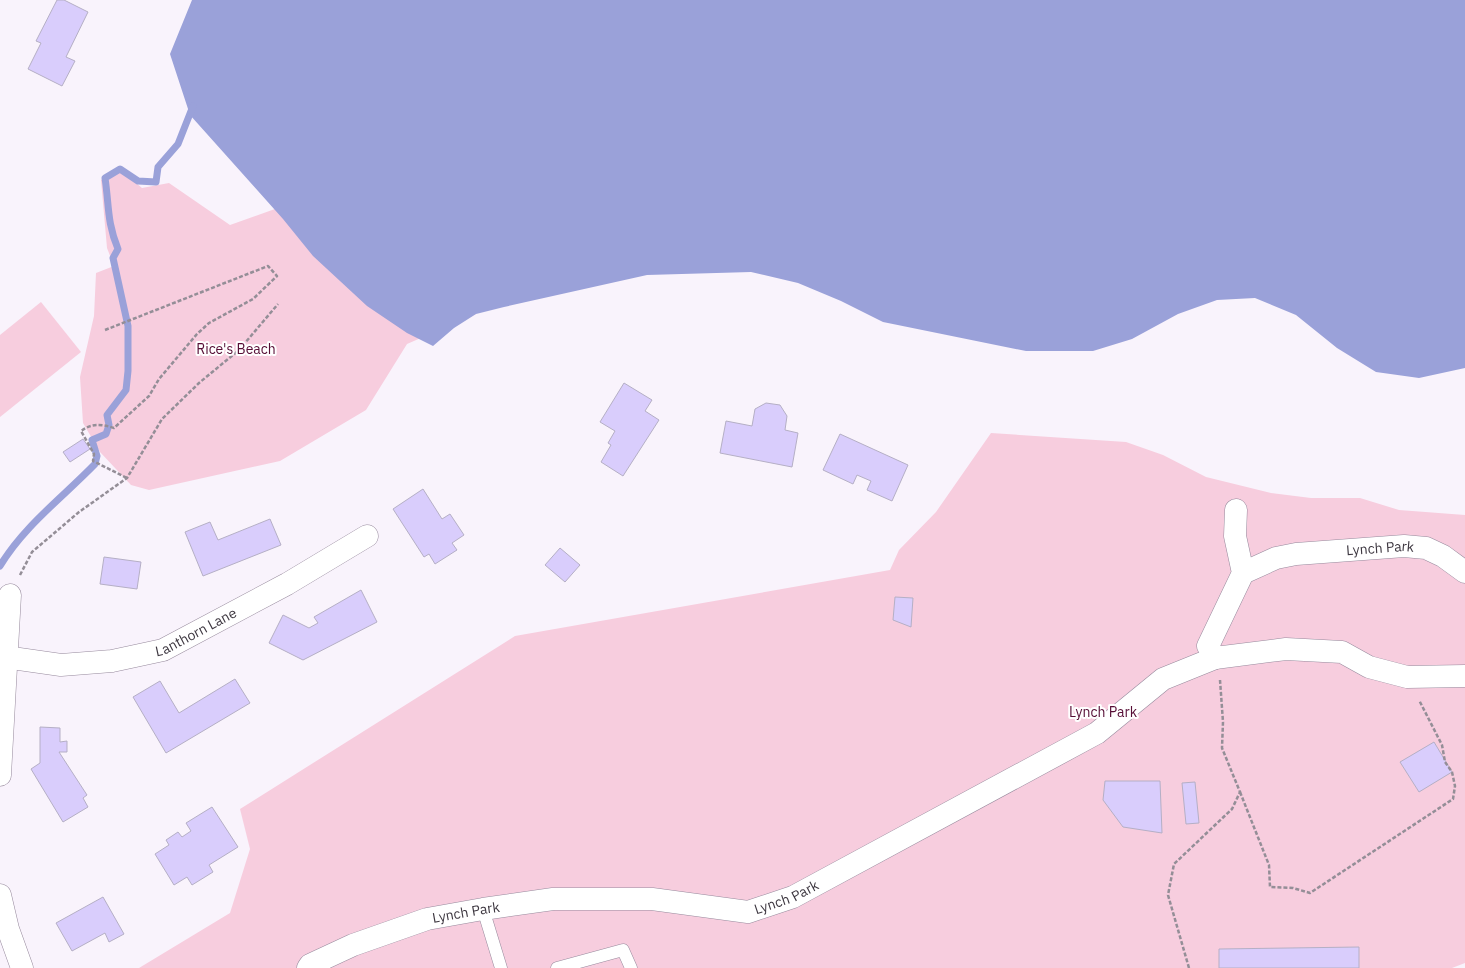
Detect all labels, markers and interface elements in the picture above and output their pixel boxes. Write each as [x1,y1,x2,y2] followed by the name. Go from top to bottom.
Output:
[196,340,276,358] park label: Rice's Beach
[1345,537,1415,559] street label: Lynch Park
[154,603,240,660] street label: Lanthorn Lane
[1069,703,1138,721] park label: Lynch Park
[752,876,822,918] street label: Lynch Park
[431,898,501,927] street label: Lynch Park

